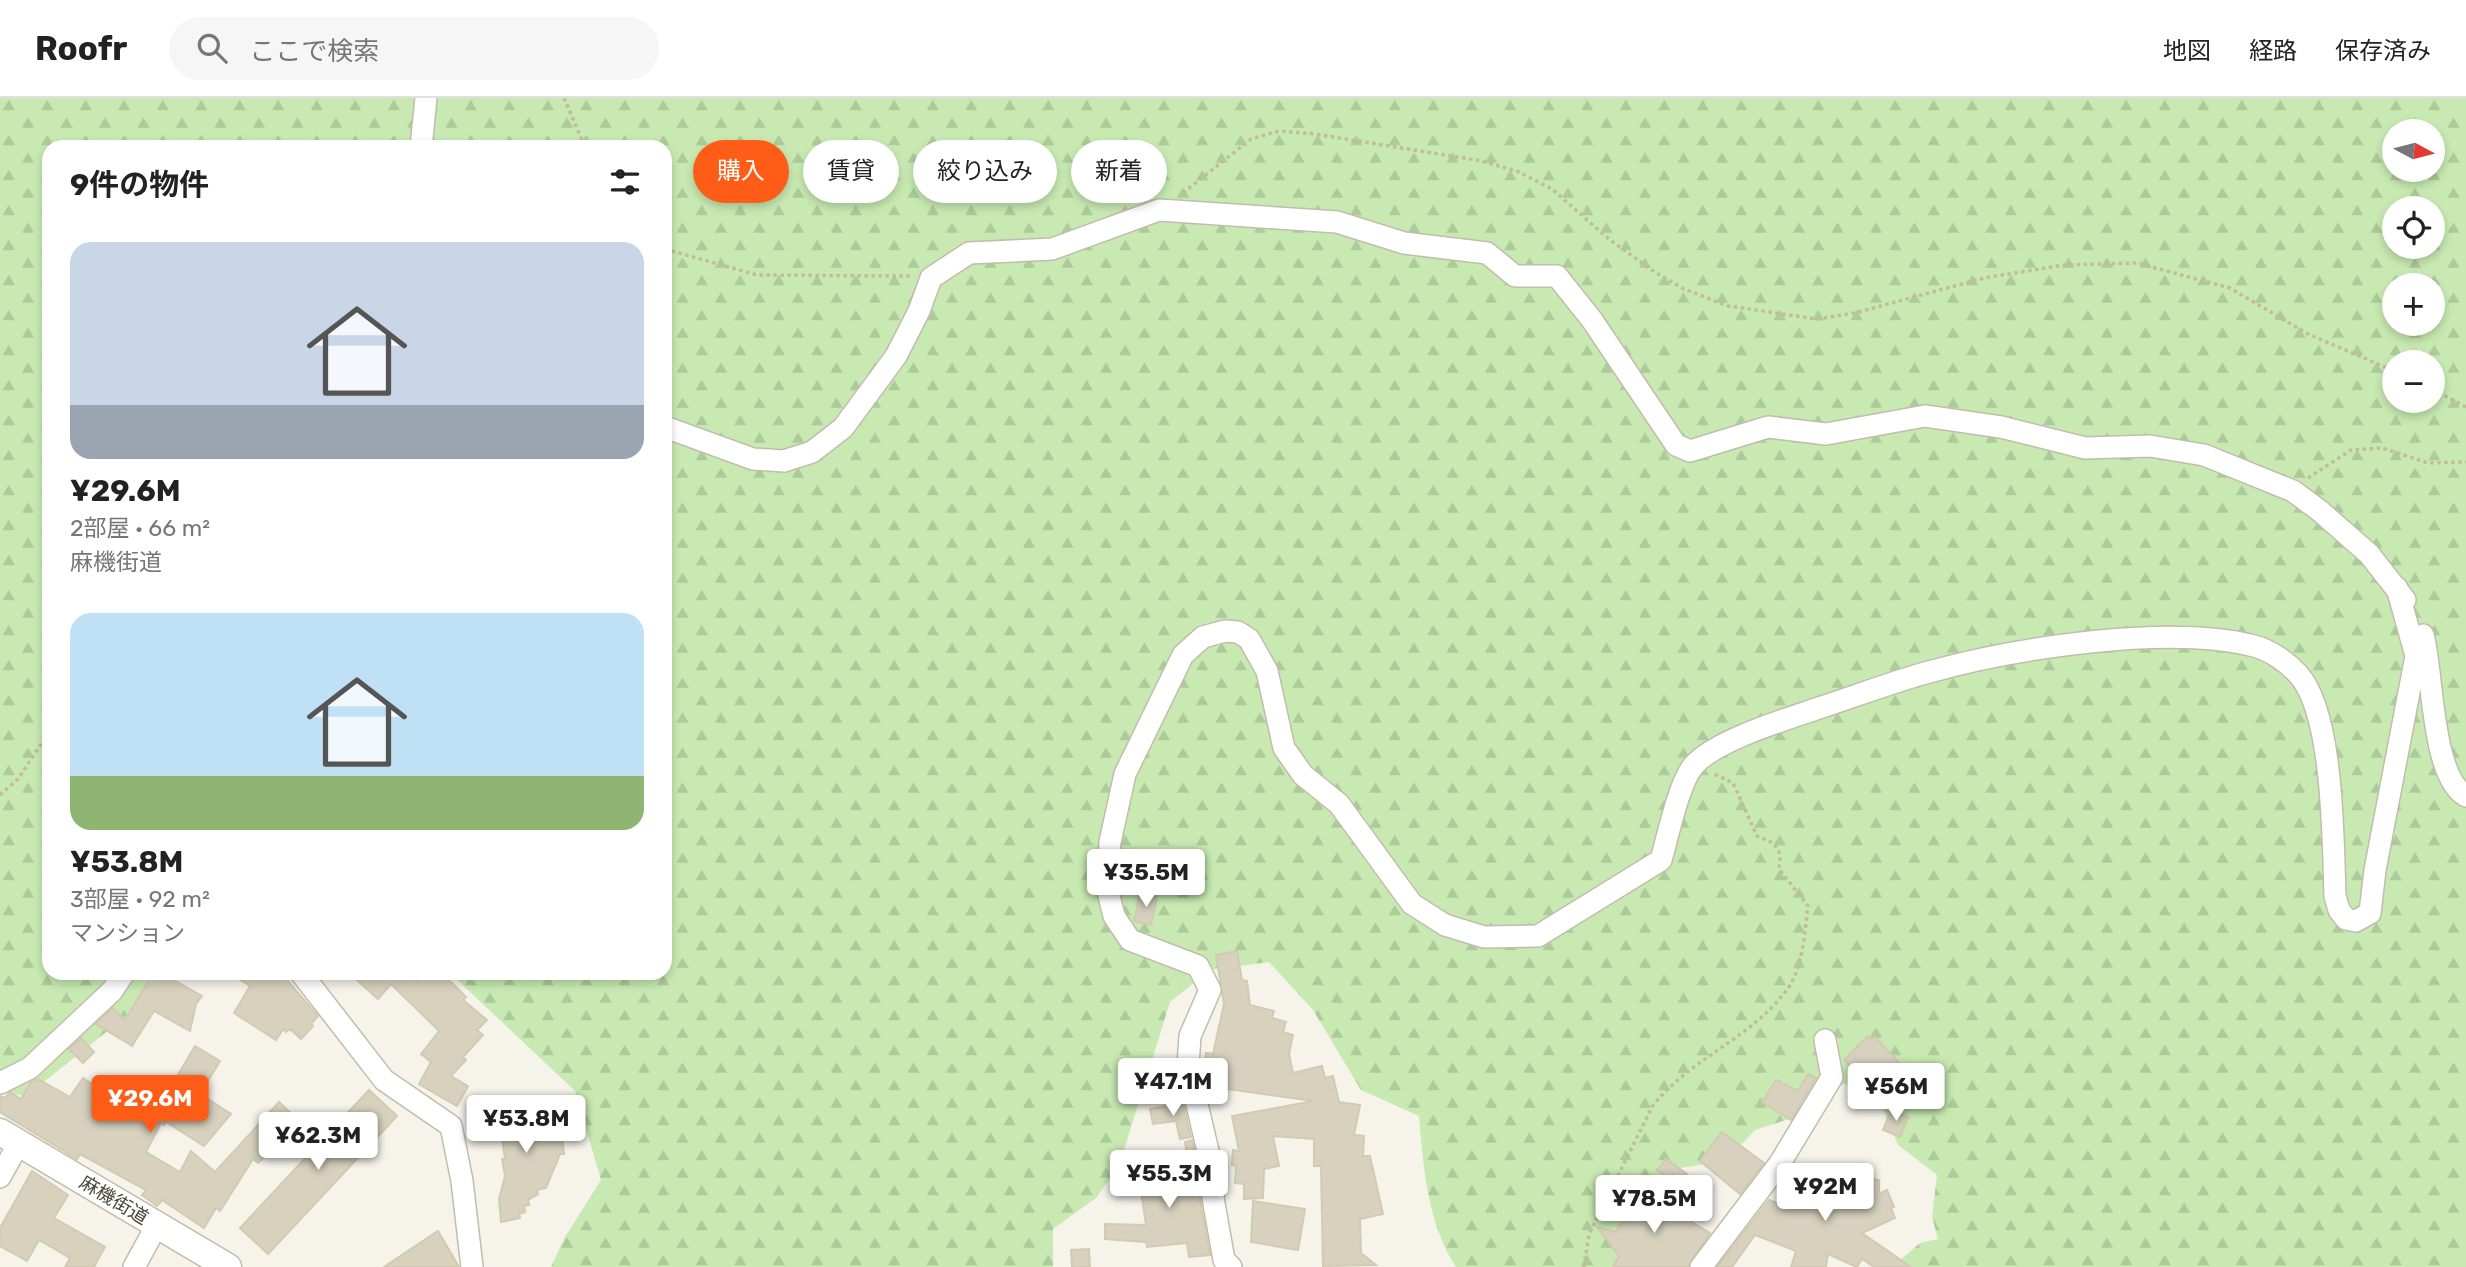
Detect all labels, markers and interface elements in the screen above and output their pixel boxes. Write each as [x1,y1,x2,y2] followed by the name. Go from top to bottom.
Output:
[169,17,659,80] search box
[35,29,127,68] text: Roofr
[193,29,231,67] icon: search
[249,36,379,67] text: ここで検索
[2163,37,2211,65] text: 地図
[2249,37,2297,65] text: 経路
[2335,37,2431,65] text: 保存済み
[2382,119,2445,182] north arrow
[2382,119,2445,413] map controls
[693,140,789,203] chip: 購入
[803,140,899,203] chip: 賃貸
[913,140,1057,203] chip: 絞り込み
[1071,140,1167,203] chip: 新着
[606,163,644,201] icon: filters
[70,167,209,203] text: 9件の物件
[2382,196,2445,259] button: locate
[2382,273,2445,336] button: +
[294,288,420,414] icon: home
[2382,350,2445,413] button: −
[70,473,181,509] text: ¥29.6M
[70,514,210,542] text: 2部屋 · 66 m²
[70,548,162,576] text: 麻機街道
[294,659,420,785] icon: home
[70,844,183,880] text: ¥53.8M
[1089,850,1203,909] pin: ¥35.5M
[1103,858,1189,886] text: ¥35.5M
[70,885,210,913] text: 3部屋 · 92 m²
[70,919,185,947] text: マンション
[1116,1058,1230,1118] pin: ¥47.1M
[1855,1063,1937,1123] pin: ¥56M
[1134,1067,1212,1095] text: ¥47.1M
[1864,1072,1928,1100] text: ¥56M
[93,1076,207,1135] pin: ¥29.6M
[108,1084,192,1112] text: ¥29.6M
[469,1096,583,1155] pin: ¥53.8M
[483,1104,569,1132] text: ¥53.8M
[261,1112,375,1172] pin: ¥62.3M
[275,1121,361,1149] text: ¥62.3M
[1112,1150,1226,1210] pin: ¥55.3M
[1126,1159,1212,1187] text: ¥55.3M
[1784,1164,1866,1223] pin: ¥92M
[75,1171,153,1229] street label: 麻機街道
[1793,1172,1857,1200] text: ¥92M
[1597,1176,1711,1235] pin: ¥78.5M
[1612,1184,1696,1212] text: ¥78.5M

